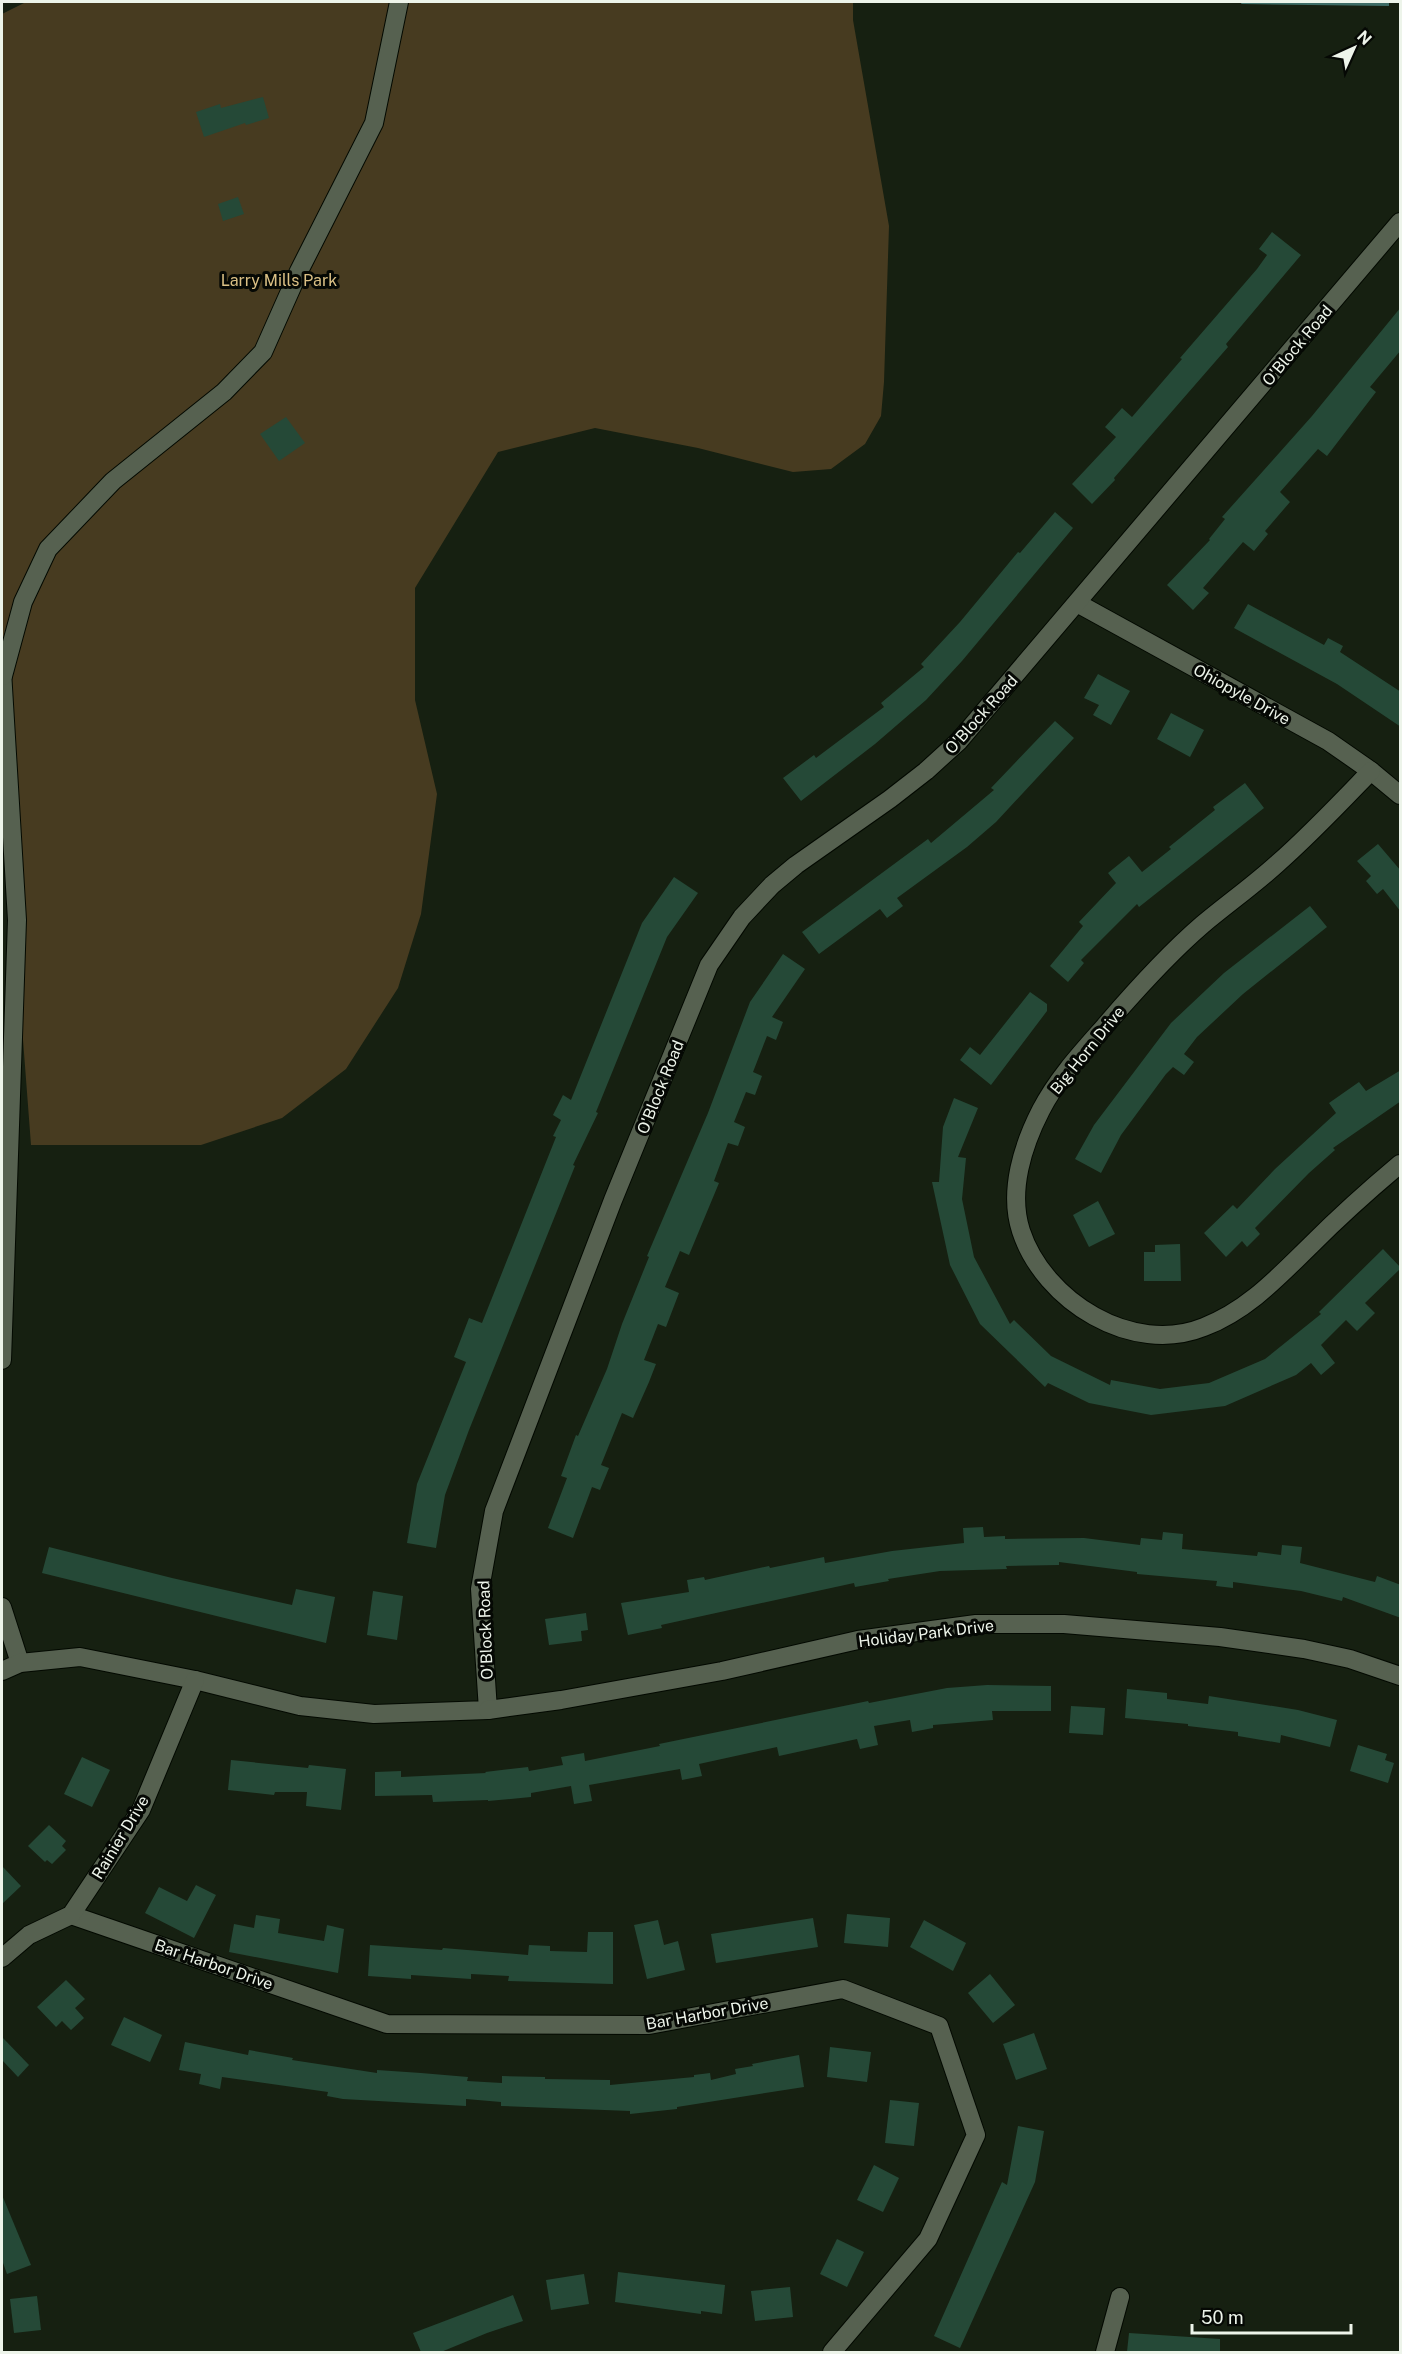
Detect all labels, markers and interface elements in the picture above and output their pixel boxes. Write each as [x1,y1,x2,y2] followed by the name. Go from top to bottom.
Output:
[1324,18,1384,78] north arrow
[1353,27,1375,49] text: N
[221,271,337,290] park label: Larry Mills Park
[1258,301,1337,389] street label: O'Block Road
[1190,660,1293,729] street label: Ohiopyle Drive
[941,671,1022,758] street label: O'Block Road
[1046,1003,1129,1098] street label: Big Horn Drive
[633,1038,688,1137] street label: O'Block Road
[474,1580,497,1680] street label: O'Block Road
[857,1616,995,1651] street label: Holiday Park Drive
[88,1792,153,1883] street label: Rainier Drive
[152,1935,276,1994] street label: Bar Harbor Drive
[644,1993,770,2034] street label: Bar Harbor Drive
[1192,2297,1351,2335] scale bar
[1201,2307,1244,2328] text: 50 m

